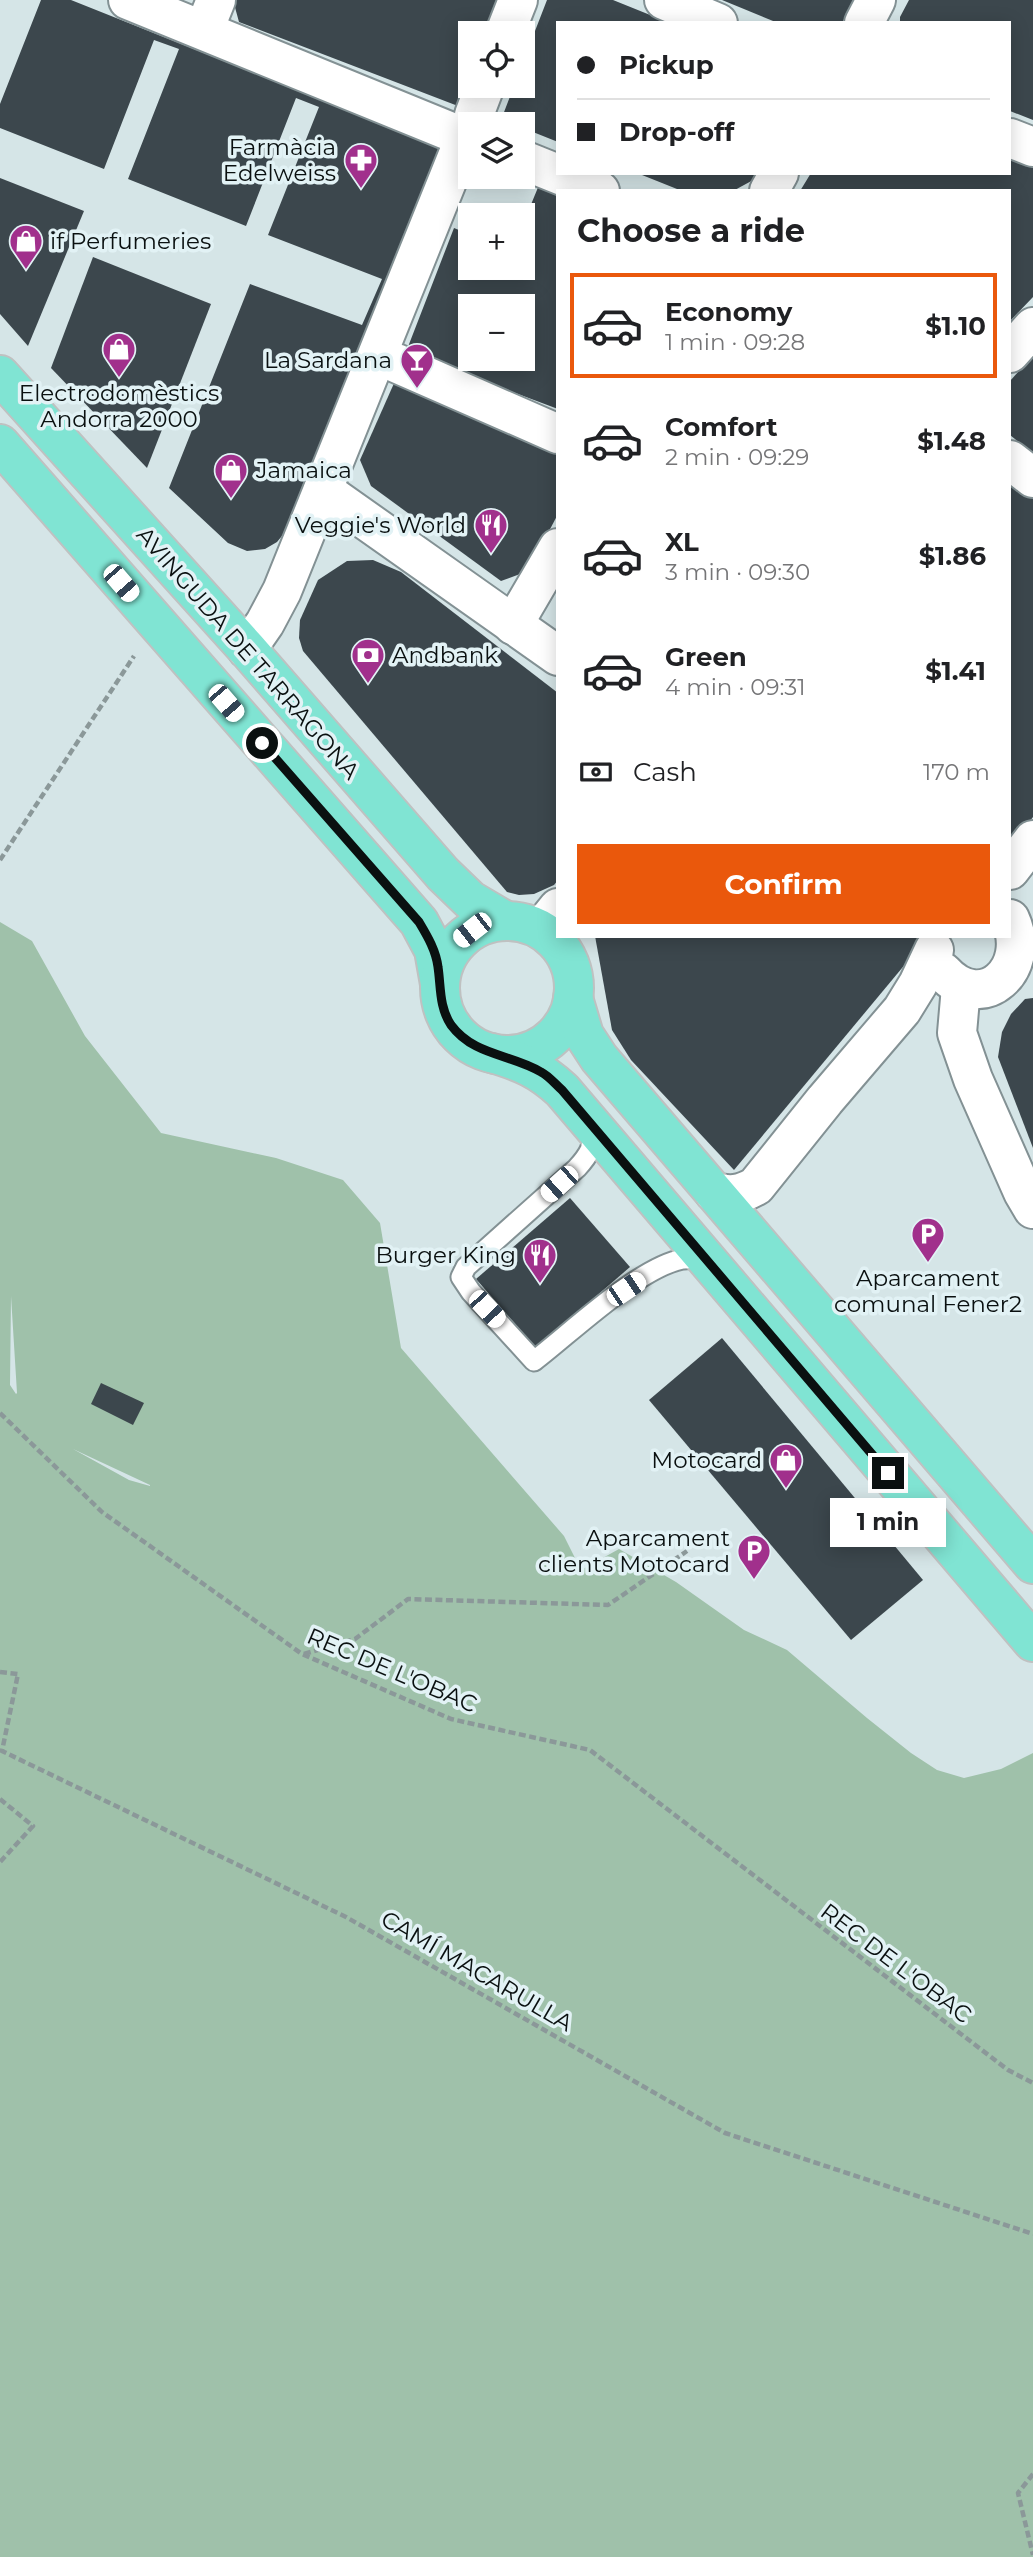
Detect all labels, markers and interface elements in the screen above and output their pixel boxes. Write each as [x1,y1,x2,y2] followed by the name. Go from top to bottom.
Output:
[458,21,535,371] map controls
[458,21,535,98] button: locate
[619,49,714,81] text: Pickup
[458,112,535,189] button: layers
[619,116,734,148] text: Drop-off
[223,133,336,187] place label: Farmàcia Edelweiss
[342,141,380,190] pharmacy icon: Farmàcia Edelweiss
[458,203,535,280] button: +
[577,211,805,250] text: Choose a ride
[7,222,45,271] shop icon: if Perfumeries
[50,227,211,255] place label: if Perfumeries
[458,294,535,371] button: −
[581,294,644,357] icon: car
[665,296,792,328] text: Economy
[925,310,986,342] text: $1.10
[665,328,805,356] text: 1 min · 09:28
[100,330,138,379] shop icon: Electrodomèstics Andorra 2000
[398,341,436,390] bar icon: La Sardana
[264,346,392,374] place label: La Sardana
[19,379,219,433] place label: Electrodomèstics Andorra 2000
[581,409,644,472] icon: car
[665,411,777,443] text: Comfort
[917,425,986,457] text: $1.48
[665,443,809,471] text: 2 min · 09:29
[212,451,250,500] shop icon: Jamaica
[255,456,352,484] place label: Jamaica
[472,506,510,555] restaurant icon: Veggie's World
[295,511,466,539] place label: Veggie's World
[131,521,366,785] street label: AVINGUDA DE TARRAGONA
[581,524,644,587] icon: car
[665,526,699,558] text: XL
[919,540,986,572] text: $1.86
[665,558,810,586] text: 3 min · 09:30
[100,560,143,606] car
[349,636,387,685] bank icon: Andbank
[581,639,644,702] icon: car
[392,641,498,669] place label: Andbank
[665,641,747,673] text: Green
[925,655,986,687] text: $1.41
[665,673,806,701] text: 4 min · 09:31
[205,680,248,726] car
[246,727,278,759] route start
[577,753,615,791] icon: cash
[633,756,697,788] text: Cash
[923,758,990,786] text: 170 m
[577,844,990,924] button: Confirm
[449,909,496,951] car
[537,1162,582,1206] car
[909,1215,947,1264] parking icon: Aparcament comunal Fener2
[521,1236,559,1285] restaurant icon: Burger King
[376,1241,516,1269] place label: Burger King
[834,1264,1022,1318] place label: Aparcament comunal Fener2
[603,1269,650,1309] car
[465,1286,510,1332] car
[767,1441,805,1490] shop icon: Motocard
[651,1446,762,1474] place label: Motocard
[872,1457,904,1489] route end
[830,1498,946,1546] callout: 1 min
[857,1508,919,1536] text: 1 min
[538,1524,730,1578] place label: Aparcament clients Motocard
[735,1532,773,1581] parking icon: Aparcament clients Motocard
[303,1622,481,1718] street label: REC DE L'OBAC
[815,1897,977,2029] street label: REC DE L'OBAC
[376,1905,578,2037] street label: CAMÍ MACARULLA

